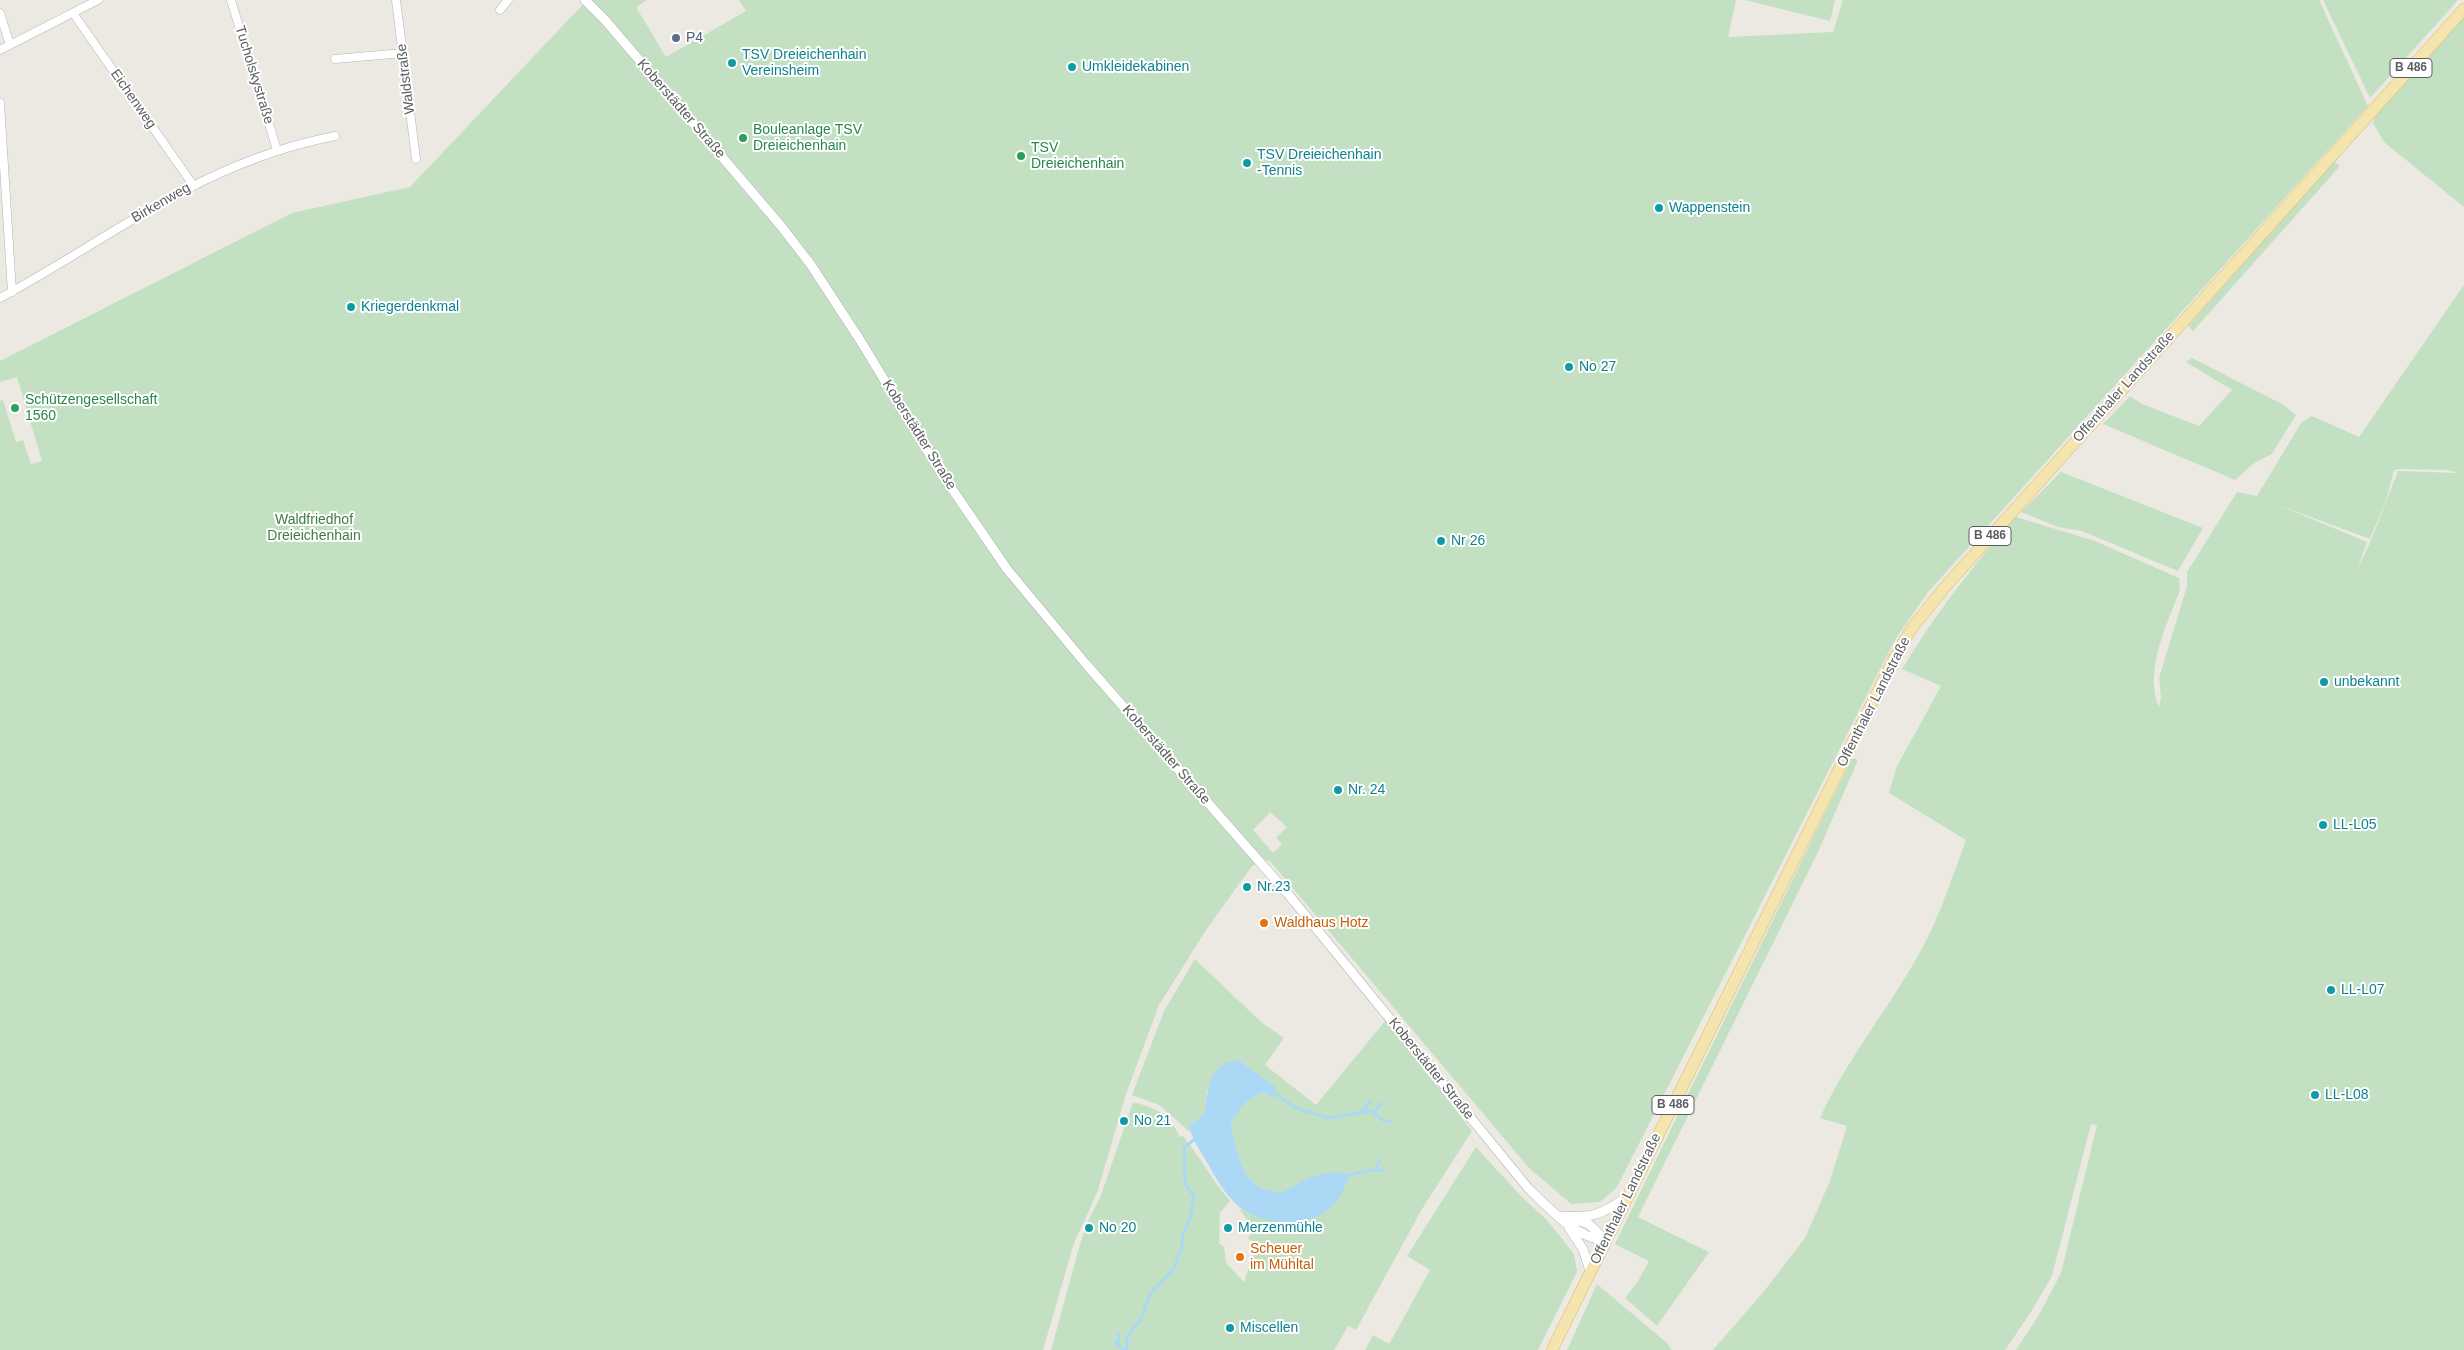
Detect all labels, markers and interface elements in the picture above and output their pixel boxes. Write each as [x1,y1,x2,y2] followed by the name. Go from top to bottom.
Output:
[231,24,277,126] street label: Tucholskystraße
[686,30,703,46] place label: P4
[670,32,682,44] marker: P4
[393,43,419,115] street label: Waldstraße
[742,47,867,80] place label: TSV Dreieichenhain Vereinsheim
[633,56,729,162] street label: Koberstädter Straße
[726,57,738,69] marker: TSV Dreieichenhain Vereinsheim
[2390,58,2432,78] road number: B 486
[1082,59,1189,75] place label: Umkleidekabinen
[1066,61,1078,73] marker: Umkleidekabinen
[106,66,160,132] street label: Eichenweg
[753,122,862,154] place label: Bouleanlage TSV Dreieichenhain
[737,132,749,144] marker: Bouleanlage TSV Dreieichenhain
[1031,140,1124,172] place label: TSV Dreieichenhain
[1257,147,1382,180] place label: TSV Dreieichenhain -Tennis
[1015,150,1027,162] marker: TSV Dreieichenhain
[1241,157,1253,169] marker: TSV Dreieichenhain -Tennis
[128,179,194,227] street label: Birkenweg
[1669,200,1750,216] place label: Wappenstein
[1653,202,1665,214] marker: Wappenstein
[361,299,459,315] place label: Kriegerdenkmal
[345,301,357,313] marker: Kriegerdenkmal
[2070,328,2178,446] street label: Offenthaler Landstraße
[1579,359,1616,375] place label: No 27
[1563,361,1575,373] marker: No 27
[878,377,960,493] street label: Koberstädter Straße
[25,392,157,424] place label: Schützengesellschaft 1560
[9,402,21,414] marker: Schützengesellschaft 1560
[267,512,361,544] park label: Waldfriedhof Dreieichenhain
[1969,526,2011,546] road number: B 486
[1451,533,1485,549] place label: Nr 26
[1435,535,1447,547] marker: Nr 26
[1834,634,1914,770] street label: Offenthaler Landstraße
[2334,674,2399,690] place label: unbekannt
[2318,676,2330,688] marker: unbekannt
[1118,702,1214,808] street label: Koberstädter Straße
[1348,782,1385,798] place label: Nr. 24
[1332,784,1344,796] marker: Nr. 24
[2333,817,2377,833] place label: LL-L05
[2317,819,2329,831] marker: LL-L05
[1257,879,1290,895] place label: Nr.23
[1241,881,1253,893] marker: Nr.23
[1274,915,1368,931] place label: Waldhaus Hotz
[1258,917,1270,929] marker: Waldhaus Hotz
[2341,982,2385,998] place label: LL-L07
[2325,984,2337,996] marker: LL-L07
[1385,1015,1477,1123] street label: Koberstädter Straße
[2325,1087,2369,1103] place label: LL-L08
[2309,1089,2321,1101] marker: LL-L08
[1652,1096,1694,1114] road number: B 486
[1134,1113,1171,1129] place label: No 21
[1118,1115,1130,1127] marker: No 21
[1587,1131,1665,1267] street label: Offenthaler Landstraße
[1099,1220,1136,1236] place label: No 20
[1238,1220,1323,1236] place label: Merzenmühle
[1083,1222,1095,1234] marker: No 20
[1222,1222,1234,1234] marker: Merzenmühle
[1250,1241,1314,1274] place label: Scheuer im Mühltal
[1234,1251,1246,1263] marker: Scheuer im Mühltal
[1240,1320,1298,1336] place label: Miscellen
[1224,1322,1236,1334] marker: Miscellen

